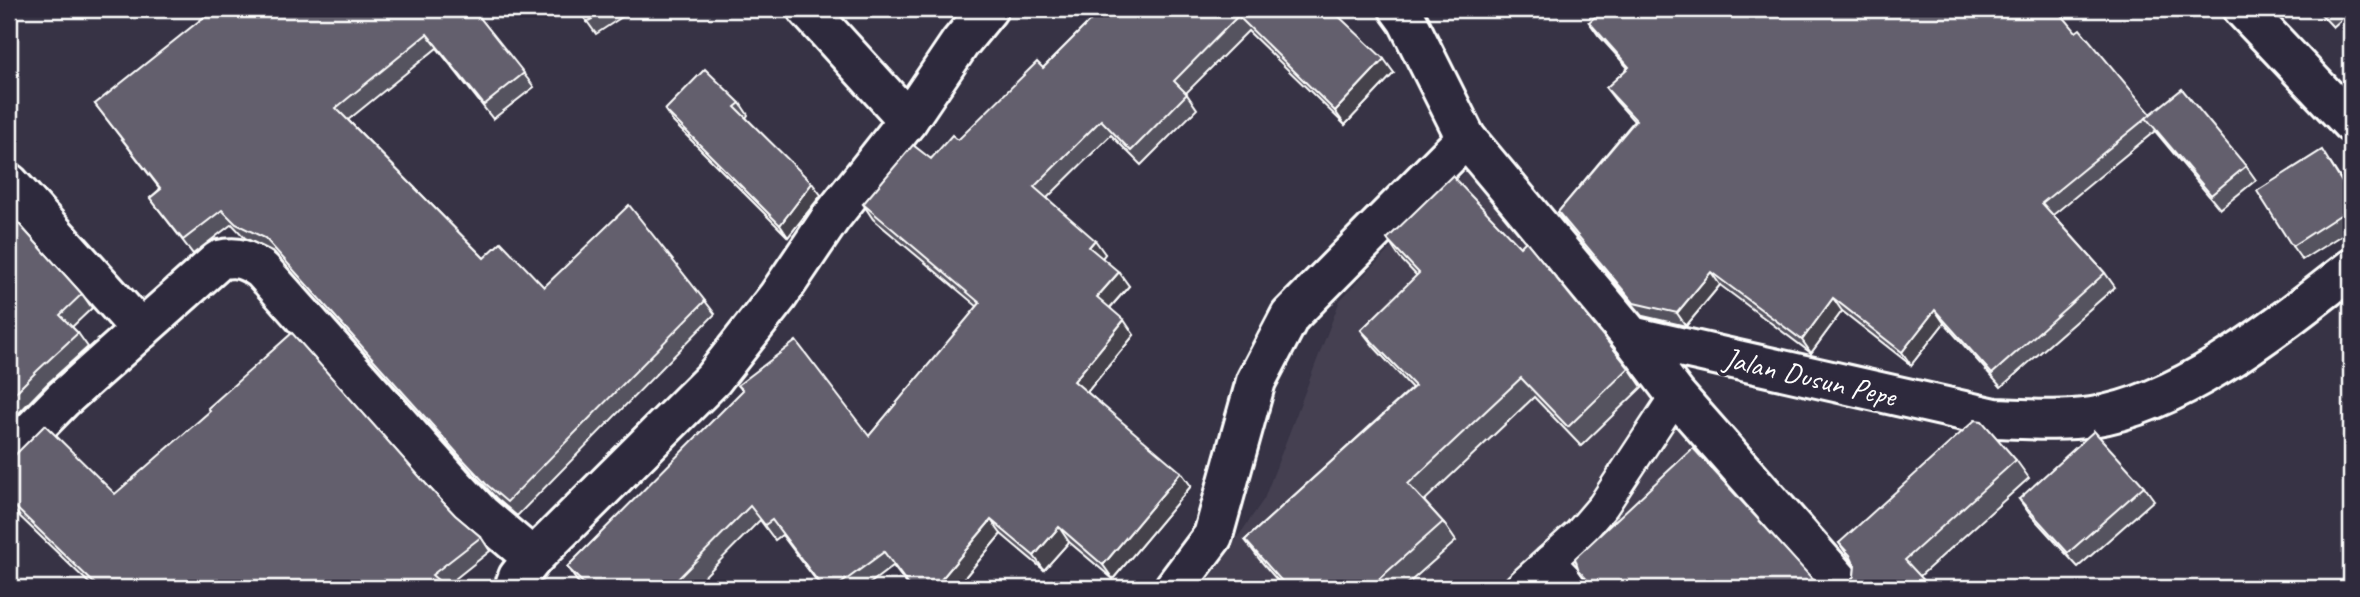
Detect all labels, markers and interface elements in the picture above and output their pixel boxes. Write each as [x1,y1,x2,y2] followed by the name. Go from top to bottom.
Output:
[1718,338,1902,416] street label: Jalan Dusun Pepe

